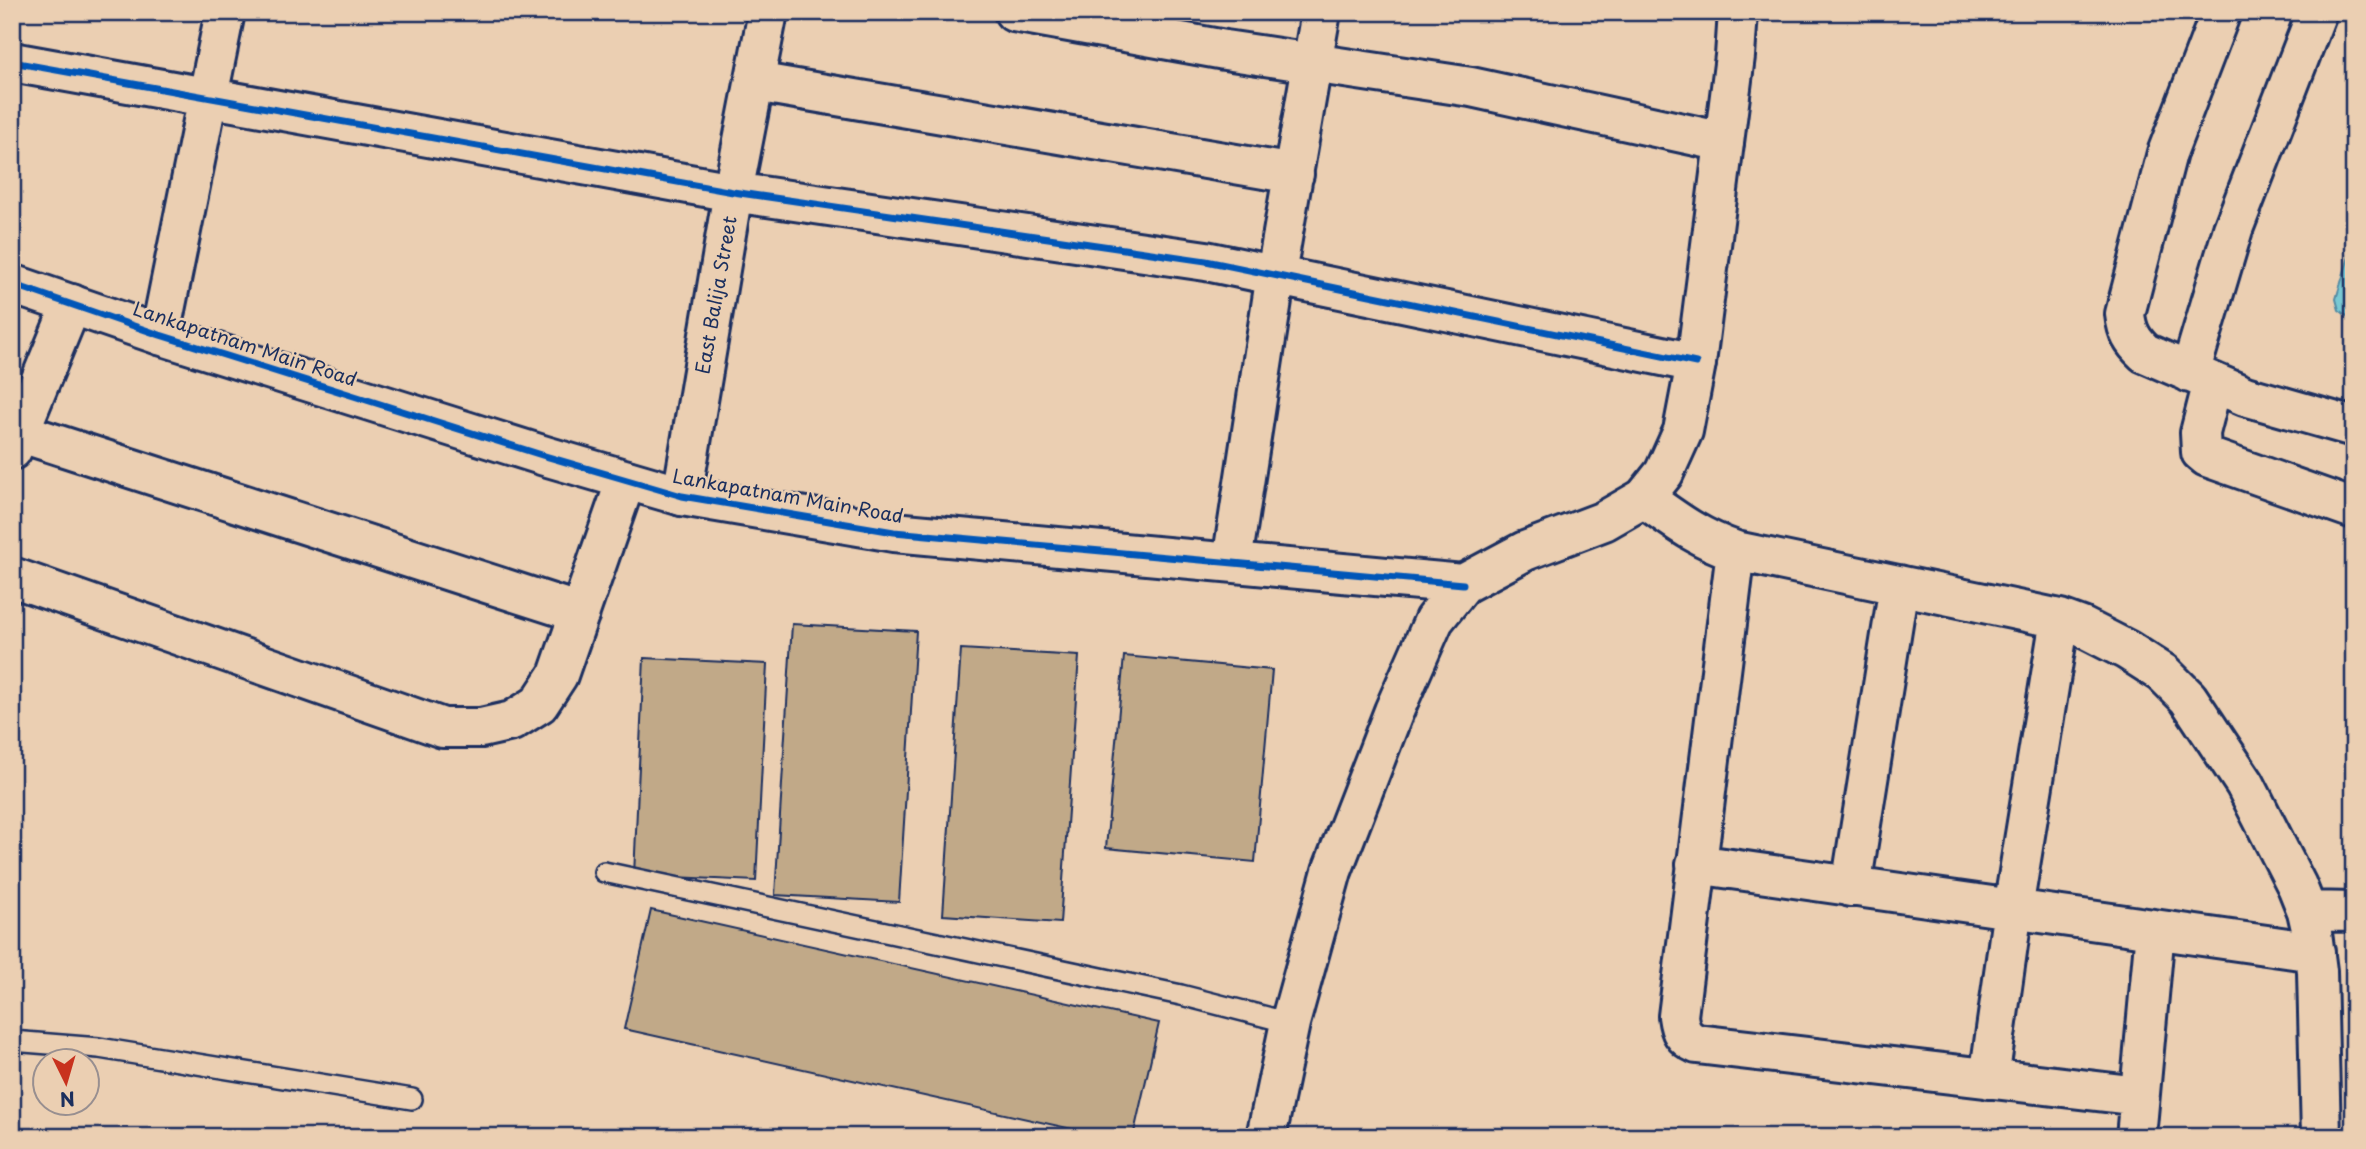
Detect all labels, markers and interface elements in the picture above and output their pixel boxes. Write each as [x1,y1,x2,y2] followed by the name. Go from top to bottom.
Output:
[687,213,743,376] street label: East Balija Street
[130,294,361,393] street label: Lankapatnam Main Road
[671,461,906,529] street label: Lankapatnam Main Road
[32,1048,102,1118] north arrow
[59,1085,76,1115] text: N

